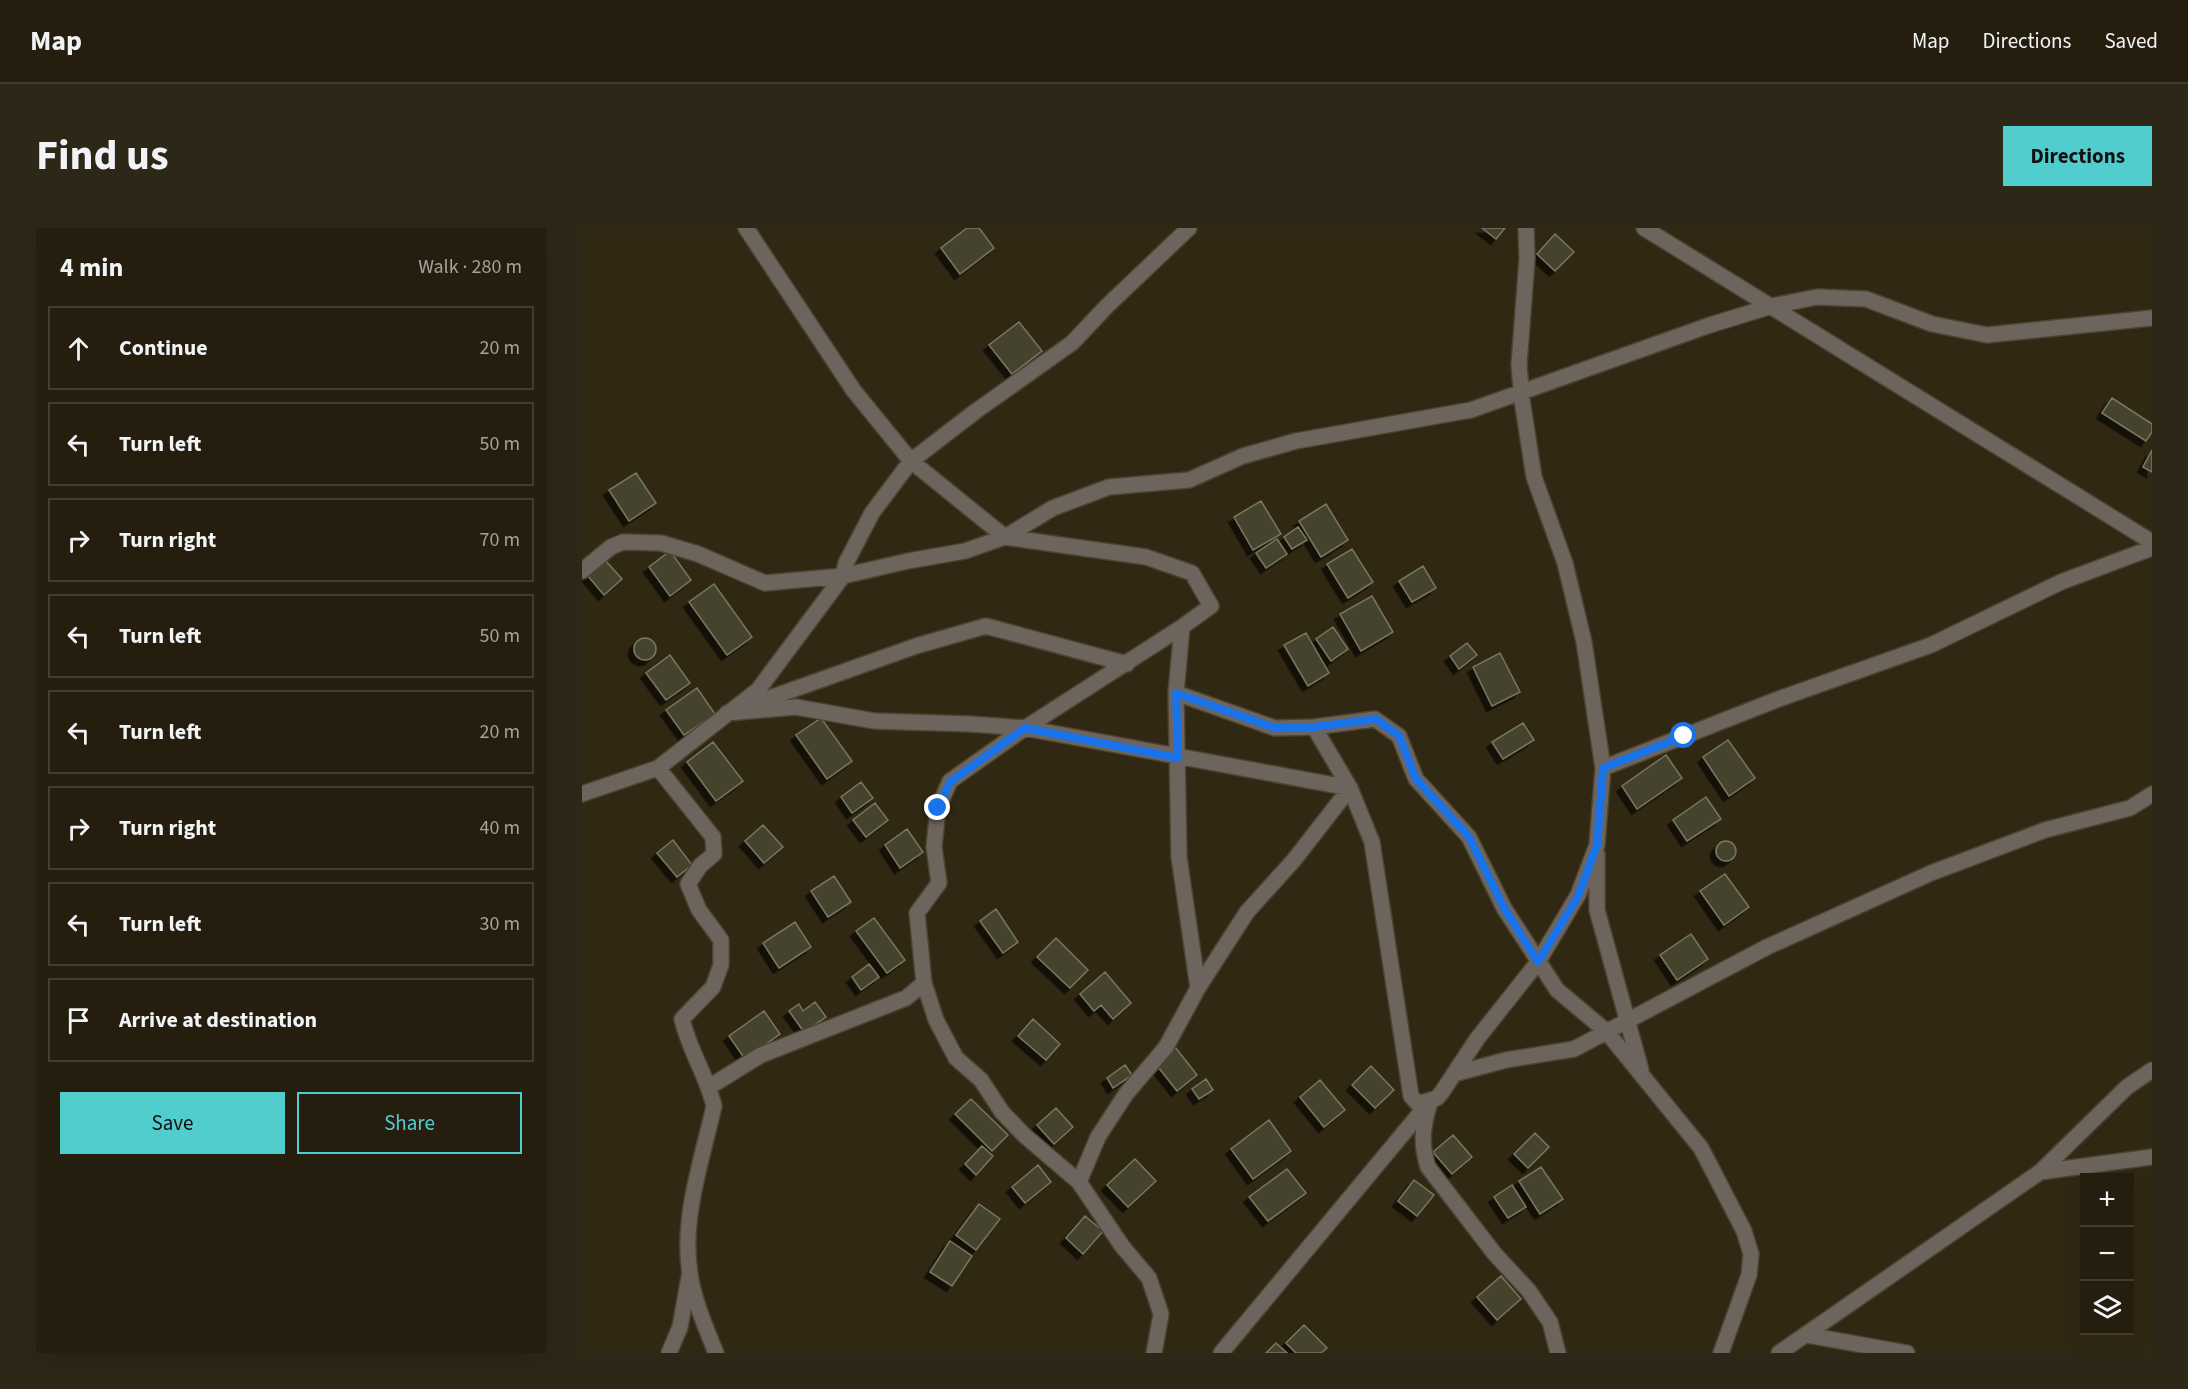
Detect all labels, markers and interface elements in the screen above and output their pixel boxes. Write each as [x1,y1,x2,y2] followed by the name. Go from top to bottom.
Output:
[30,21,82,61] text: Map
[1912,26,1950,56] text: Map
[1983,26,2071,56] text: Directions
[2104,26,2158,56] text: Saved
[36,126,169,186] text: Find us
[2003,126,2152,186] button: Directions
[60,249,123,286] text: 4 min
[418,253,522,281] text: Walk · 280 m
[62,332,95,365] icon: ahead
[119,332,208,364] text: Continue
[480,334,520,362] text: 20 m
[62,428,95,461] icon: left
[119,428,201,460] text: Turn left
[480,430,520,458] text: 50 m
[62,524,95,557] icon: right
[119,524,216,556] text: Turn right
[480,526,520,554] text: 70 m
[62,620,95,653] icon: left
[119,620,201,652] text: Turn left
[480,622,520,650] text: 50 m
[62,716,95,749] icon: left
[119,716,201,748] text: Turn left
[480,718,520,746] text: 20 m
[1670,722,1696,748] route start
[924,794,950,820] route end
[62,812,95,845] icon: right
[119,812,216,844] text: Turn right
[480,814,520,842] text: 40 m
[62,908,95,941] icon: left
[119,908,201,940] text: Turn left
[480,910,520,938] text: 30 m
[62,1004,95,1037] icon: arrive
[119,1004,317,1036] text: Arrive at destination
[60,1092,285,1154] button: Save
[297,1092,522,1154] button: Share
[2080,1173,2134,1335] map controls
[2080,1173,2134,1227] button: +
[2080,1227,2134,1281] button: −
[2080,1281,2134,1335] button: layers

